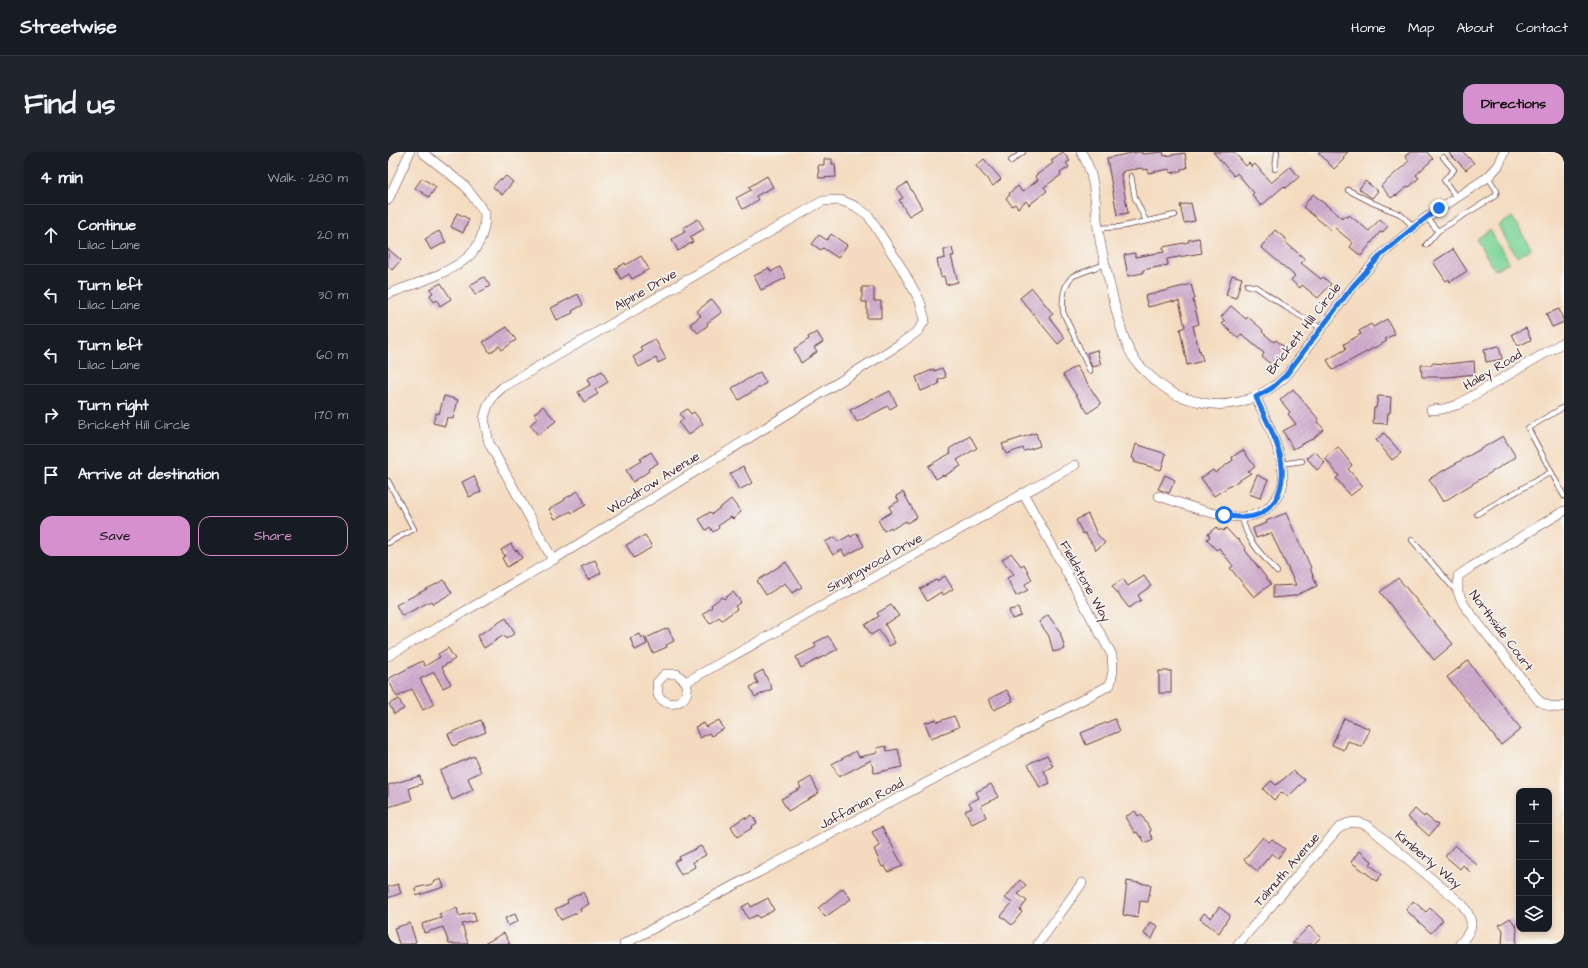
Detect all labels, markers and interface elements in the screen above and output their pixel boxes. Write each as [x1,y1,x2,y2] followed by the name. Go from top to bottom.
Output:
[20,14,117,41] text: Streetwise
[1351,18,1386,38] text: Home
[1408,18,1434,38] text: Map
[1456,18,1494,38] text: About
[1516,18,1568,38] text: Contact
[1463,84,1564,124] button: Directions
[24,85,115,124] text: Find us
[40,166,83,190] text: 4 min
[267,169,348,187] text: Walk · 280 m
[1430,199,1448,217] route end
[78,215,136,236] text: Continue
[40,224,62,246] icon: ahead
[317,226,348,244] text: 20 m
[78,236,140,254] text: Lilac Lane
[611,265,680,315] street label: Alpine Drive
[78,275,142,296] text: Turn left
[1262,279,1345,378] street label: Brickett Hill Circle
[40,284,62,306] icon: left
[318,286,348,304] text: 30 m
[78,296,140,314] text: Lilac Lane
[78,335,142,356] text: Turn left
[40,344,62,366] icon: left
[1460,345,1526,395] street label: Haley Road
[316,346,348,364] text: 60 m
[78,356,140,374] text: Lilac Lane
[78,395,149,416] text: Turn right
[40,404,62,426] icon: right
[315,406,348,424] text: 170 m
[78,416,190,434] text: Brickett Hill Circle
[604,447,703,519] street label: Woodrow Avenue
[40,464,62,486] icon: arrive
[78,464,219,485] text: Arrive at destination
[1215,506,1233,524] route start
[40,516,190,556] button: Save
[198,516,348,556] button: Share
[823,529,926,598] street label: Singingwood Drive
[1054,538,1115,626] street label: Fieldstone Way
[1465,586,1538,675] street label: Northside Court
[816,774,907,834] street label: Jaffarian Road
[1516,788,1552,932] map controls
[1516,788,1552,824] button: +
[1516,824,1552,860] button: −
[1391,827,1465,894] street label: Kimberly Way
[1250,829,1324,911] street label: Talmuth Avenue
[1516,860,1552,896] button: locate
[1516,896,1552,932] button: layers

